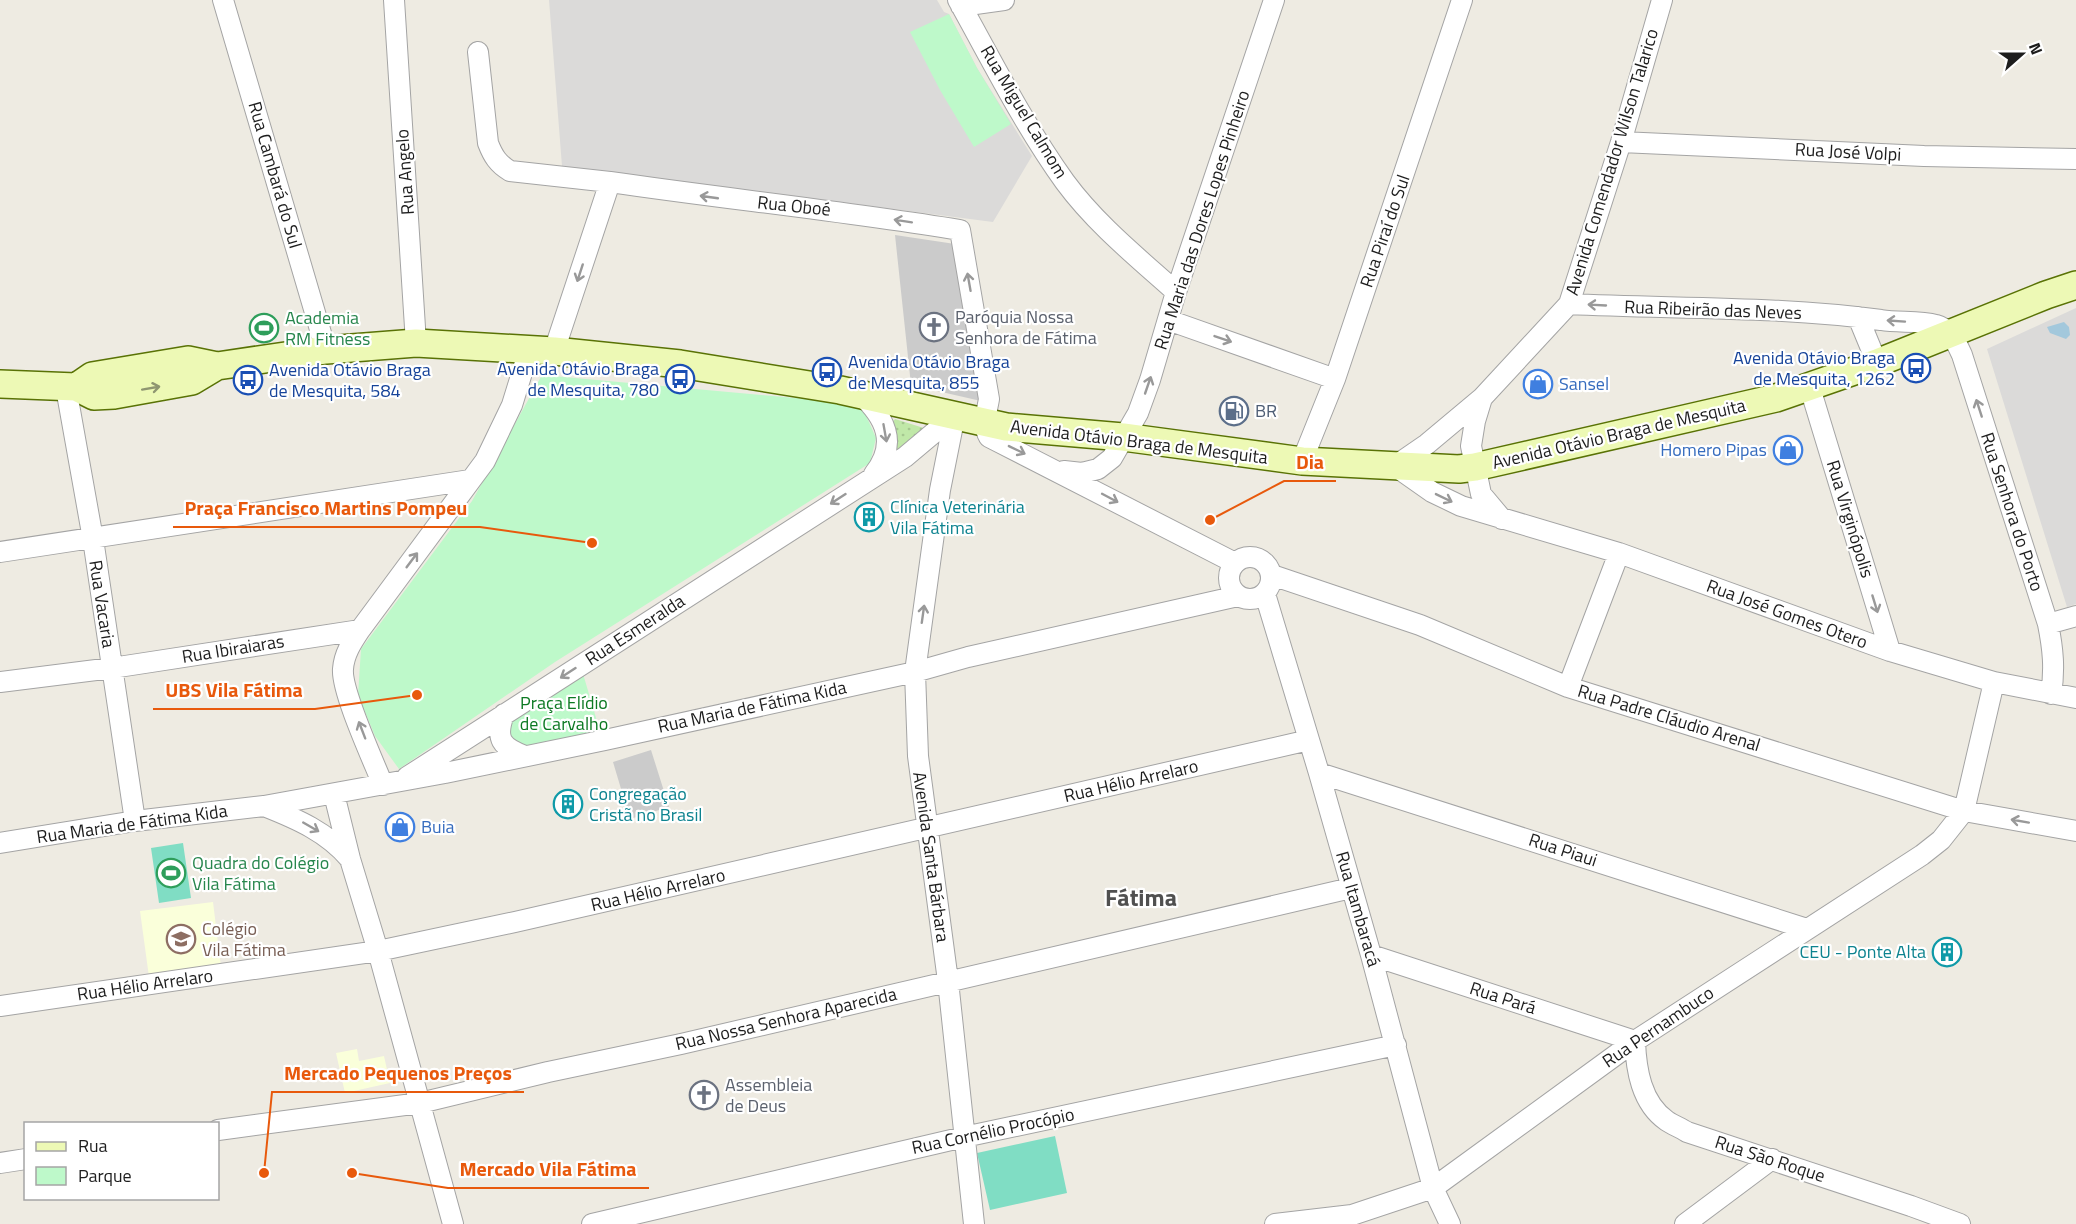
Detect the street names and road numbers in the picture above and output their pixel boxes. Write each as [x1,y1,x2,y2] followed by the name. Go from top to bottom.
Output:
[1558,25,1665,299] street label: Avenida Comendador Wilson Talarico
[974,40,1075,184] street label: Rua Miguel Calmom
[1147,86,1256,353] street label: Rua Maria das Dores Lopes Pinheiro
[242,98,309,251] street label: Rua Cambará do Sul
[388,128,421,216] street label: Rua Angelo
[1794,135,1902,168] street label: Rua José Volpi
[1353,171,1416,291] street label: Rua Piraí do Sul
[756,188,832,223] street label: Rua Oboé
[1624,293,1802,326] street label: Rua Ribeirão das Neves
[1490,391,1748,476] street label: Avenida Otávio Braga de Mesquita
[1009,412,1269,471] street label: Avenida Otávio Braga de Mesquita
[1974,429,2051,595] street label: Rua Senhora do Porto
[1820,457,1881,581] street label: Rua Virginópolis
[82,558,123,650] street label: Rua Vacaria
[1703,572,1871,655] street label: Rua José Gomes Otero
[580,587,690,672] street label: Rua Esmeralda
[180,627,286,670] street label: Rua Ibiraiaras
[655,673,849,740] street label: Rua Maria de Fátima Kida
[1574,677,1764,758] street label: Rua Padre Cláudio Arenal
[1061,752,1201,809] street label: Rua Hélio Arrelaro
[906,770,957,944] street label: Avenida Santa Bárbara
[35,797,229,850] street label: Rua Maria de Fátima Kida
[1525,826,1601,873] street label: Rua Piaui
[1329,848,1388,970] street label: Rua Itambaracá
[588,861,728,918] street label: Rua Hélio Arrelaro
[75,962,215,1007] street label: Rua Hélio Arrelaro
[1466,974,1540,1021] street label: Rua Pará
[1596,979,1719,1074] street label: Rua Pernambuco
[673,980,899,1057] street label: Rua Nossa Senhora Aparecida
[909,1100,1077,1161] street label: Rua Cornélio Procópio
[1712,1128,1829,1189] street label: Rua São Roque

